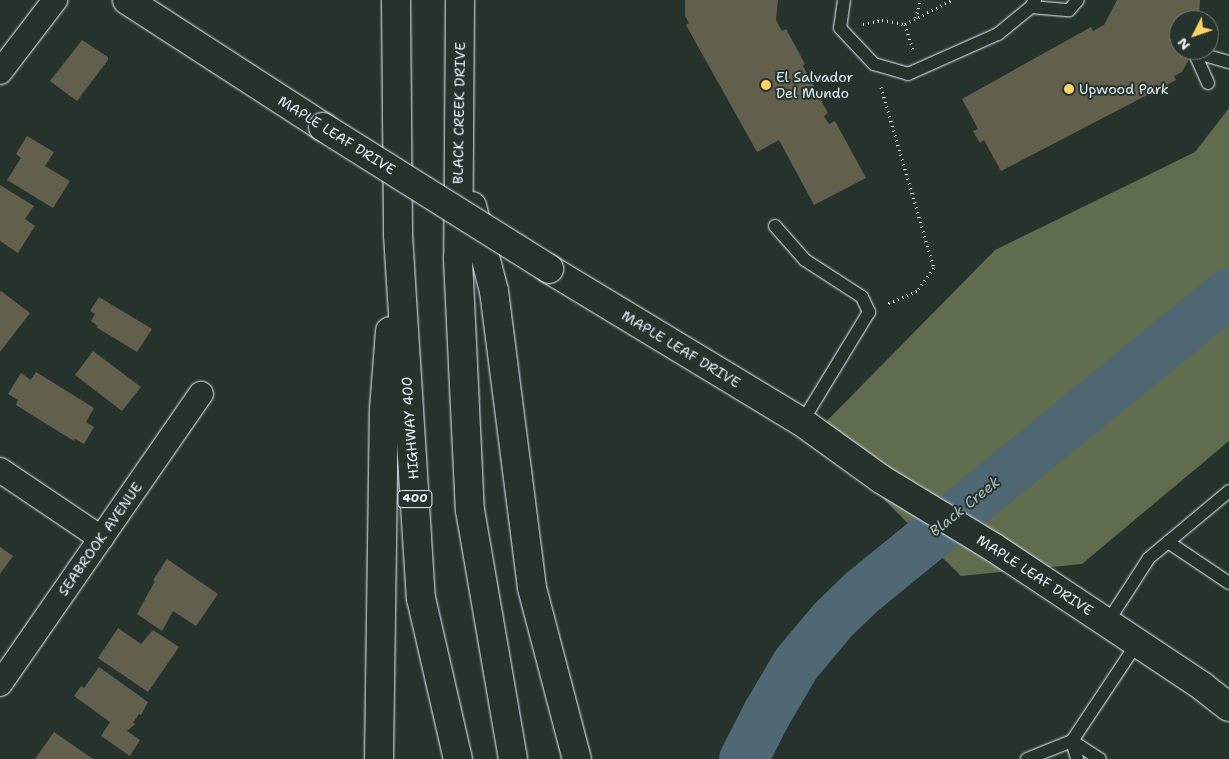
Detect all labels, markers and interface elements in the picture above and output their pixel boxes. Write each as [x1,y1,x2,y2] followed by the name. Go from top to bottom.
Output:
[1169,10,1219,60] north arrow
[1173,34,1194,54] text: N
[449,42,469,184] street label: BLACK CREEK DRIVE
[776,69,853,102] place label: El Salvador Del Mundo
[760,79,772,91] marker: El Salvador Del Mundo
[1079,81,1169,97] place label: Upwood Park
[1063,83,1075,95] marker: Upwood Park
[275,92,399,178] street label: MAPLE LEAF DRIVE
[619,307,743,391] street label: MAPLE LEAF DRIVE
[398,376,422,480] street label: HIGHWAY 400
[926,473,1004,541] water label: Black Creek
[54,479,146,599] street label: SEABROOK AVENUE
[396,489,434,508] road number: 400
[974,531,1096,619] street label: MAPLE LEAF DRIVE

